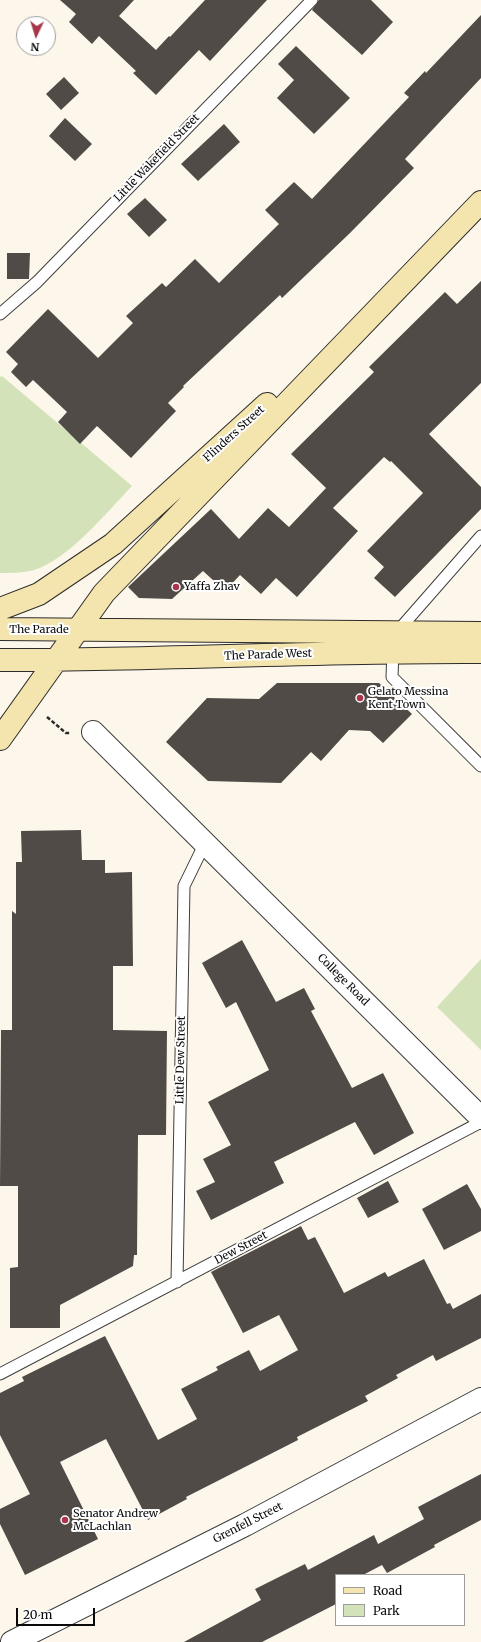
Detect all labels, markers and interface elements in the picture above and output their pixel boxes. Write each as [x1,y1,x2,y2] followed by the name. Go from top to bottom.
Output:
[16,16,56,56] north arrow
[30,40,40,54] text: N
[112,111,202,205] street label: Little Wakefield Street
[201,403,267,465] street label: Flinders Street
[184,580,240,594] place label: Yaffa Zhav
[171,582,181,592] marker: Yaffa Zhav
[9,623,69,637] street label: The Parade
[224,647,312,663] street label: The Parade West
[368,685,448,711] place label: Gelato Messina Kent Town
[355,693,365,703] marker: Gelato Messina Kent Town
[314,951,372,1009] street label: College Road
[174,1016,188,1104] street label: Little Dew Street
[212,1229,270,1267] street label: Dew Street
[211,1500,285,1546] street label: Grenfell Street
[73,1507,158,1533] place label: Senator Andrew McLachlan
[60,1515,70,1525] marker: Senator Andrew McLachlan
[335,1574,465,1626] legend
[373,1583,402,1598] text: Road
[18,1600,97,1626] scale bar
[373,1603,400,1618] text: Park
[23,1607,52,1622] text: 20 m

